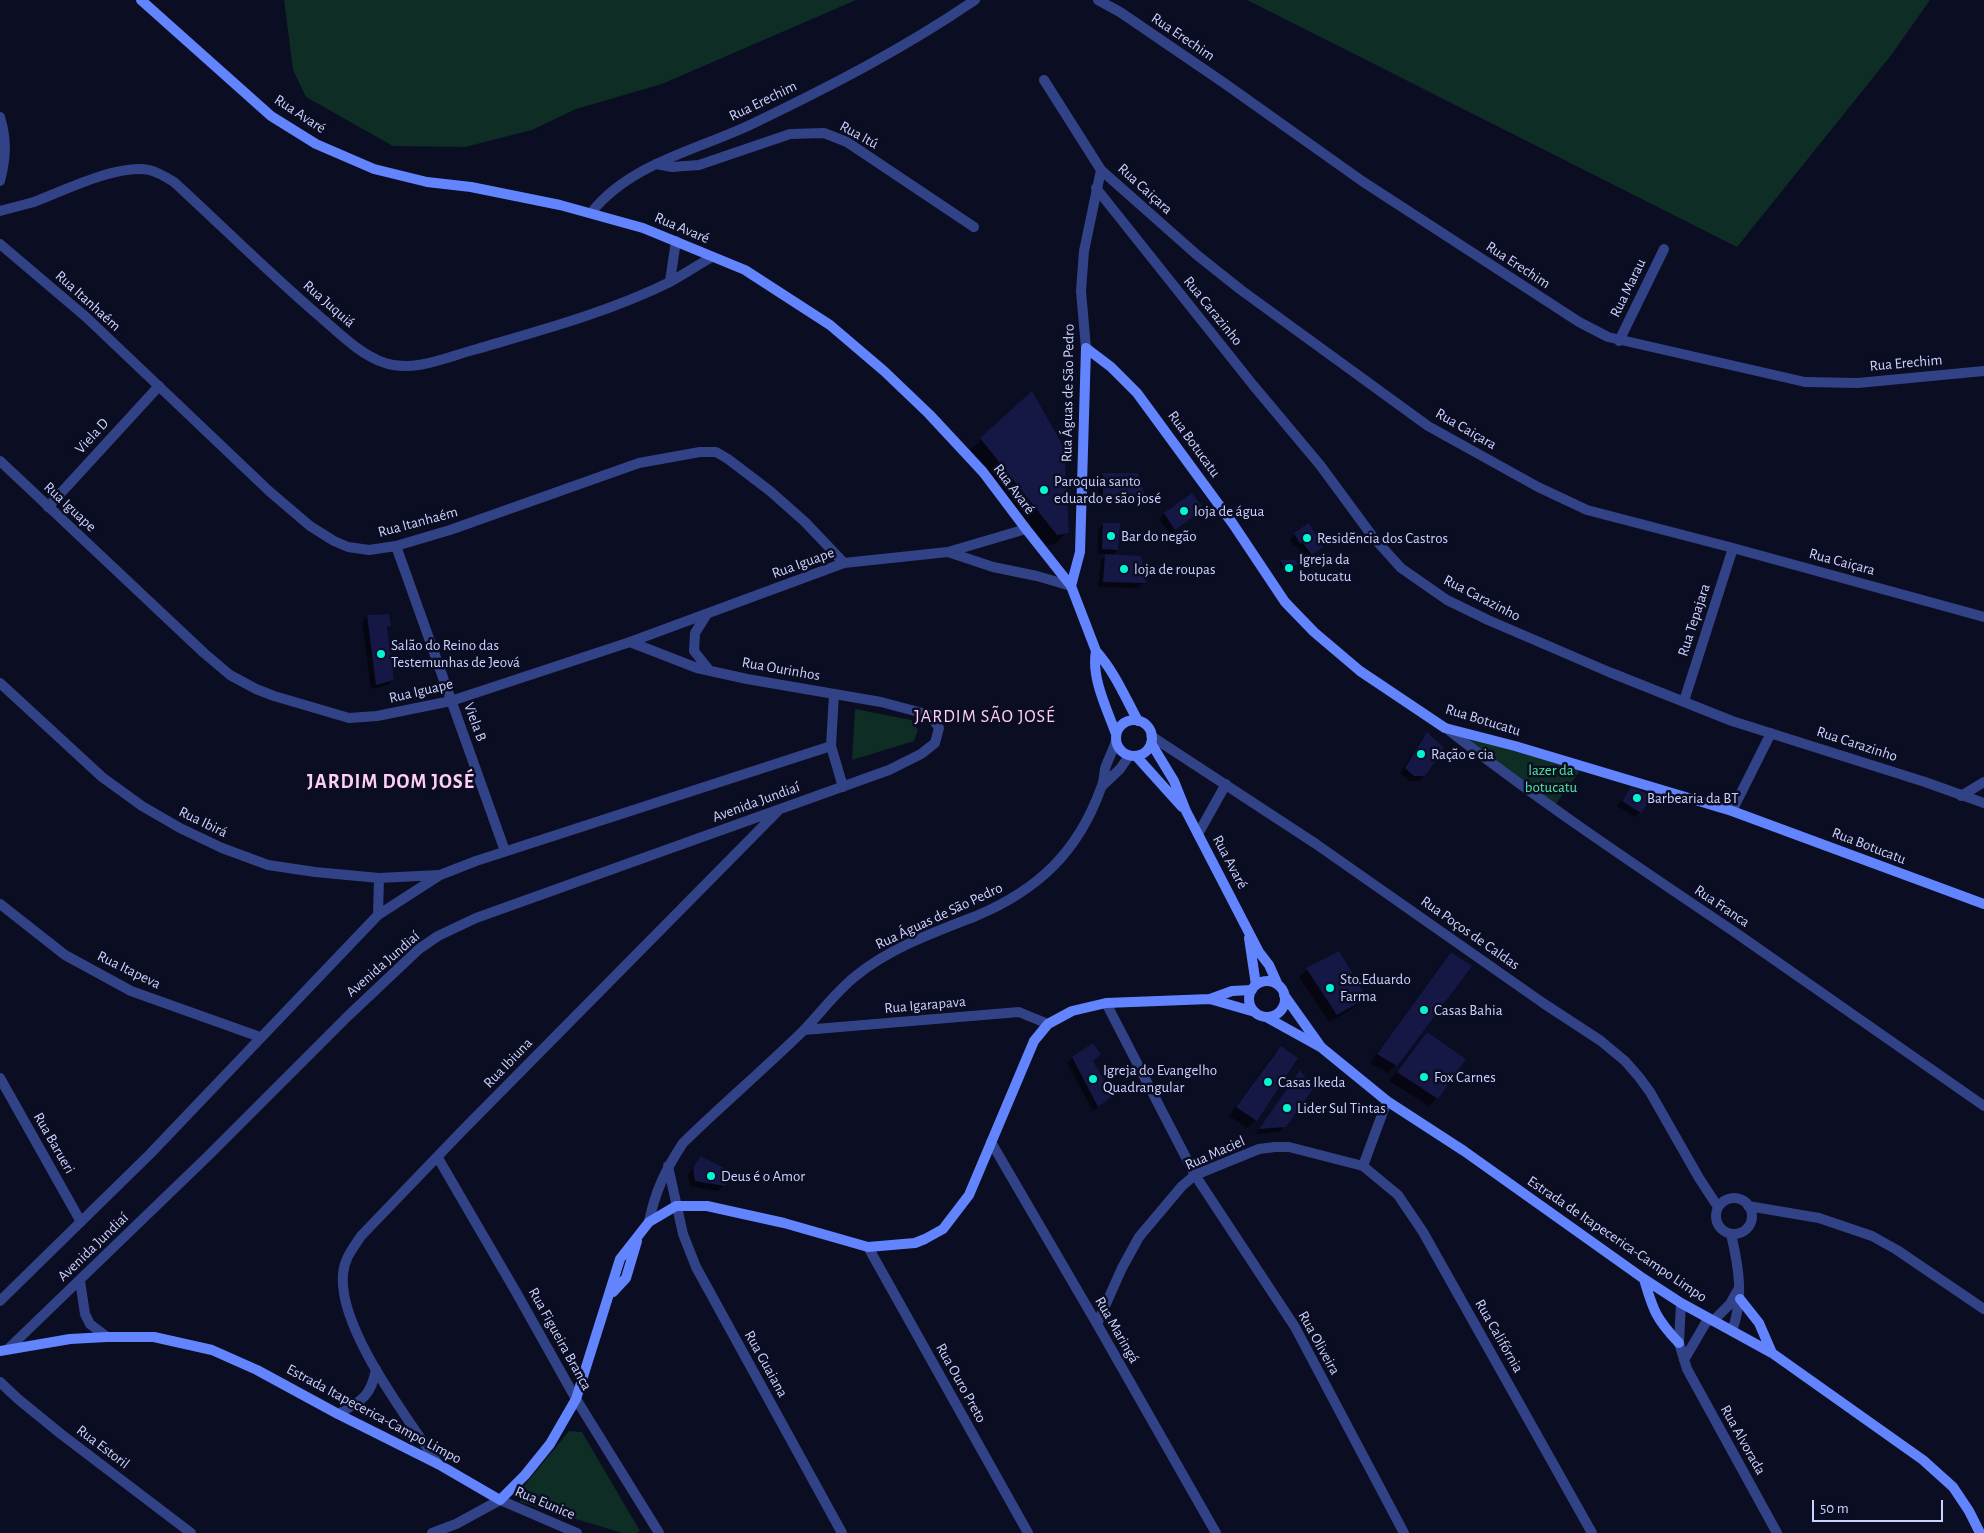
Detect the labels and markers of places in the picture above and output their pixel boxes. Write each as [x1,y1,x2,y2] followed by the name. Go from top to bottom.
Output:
[1054,472,1161,507] place label: Paroquia santo eduardo e são josé
[1038,484,1050,496] marker: Paroquia santo eduardo e são josé
[1194,502,1264,520] place label: loja de água
[1178,505,1190,517] marker: loja de água
[1121,527,1197,545] place label: Bar do negão
[1317,529,1448,547] place label: Residẽncia dos Castros
[1105,530,1117,542] marker: Bar do negão
[1301,532,1313,544] marker: Residẽncia dos Castros
[1299,550,1351,585] place label: Igreja da botucatu
[1134,560,1216,578] place label: loja de roupas
[1283,562,1295,574] marker: Igreja da botucatu
[1118,563,1130,575] marker: loja de roupas
[391,636,520,671] place label: Salão do Reino das Testemunhas de Jeová
[375,648,387,660] marker: Salão do Reino das Testemunhas de Jeová
[1431,745,1494,763] place label: Ração e cia
[1415,748,1427,760] marker: Ração e cia
[1647,789,1739,807] place label: Barbearia da BT
[1631,792,1643,804] marker: Barbearia da BT
[1340,970,1411,1005] place label: Sto.Eduardo Farma
[1324,982,1336,994] marker: Sto.Eduardo Farma
[1434,1001,1503,1019] place label: Casas Bahia
[1418,1004,1430,1016] marker: Casas Bahia
[1103,1061,1217,1096] place label: Igreja do Evangelho Quadrangular
[1434,1068,1496,1086] place label: Fox Carnes
[1418,1071,1430,1083] marker: Fox Carnes
[1087,1073,1099,1085] marker: Igreja do Evangelho Quadrangular
[1278,1073,1345,1091] place label: Casas Ikeda
[1262,1076,1274,1088] marker: Casas Ikeda
[1297,1099,1386,1117] place label: Lider Sul Tintas
[1281,1102,1293,1114] marker: Lider Sul Tintas
[721,1167,805,1185] place label: Deus é o Amor
[705,1170,717,1182] marker: Deus é o Amor

